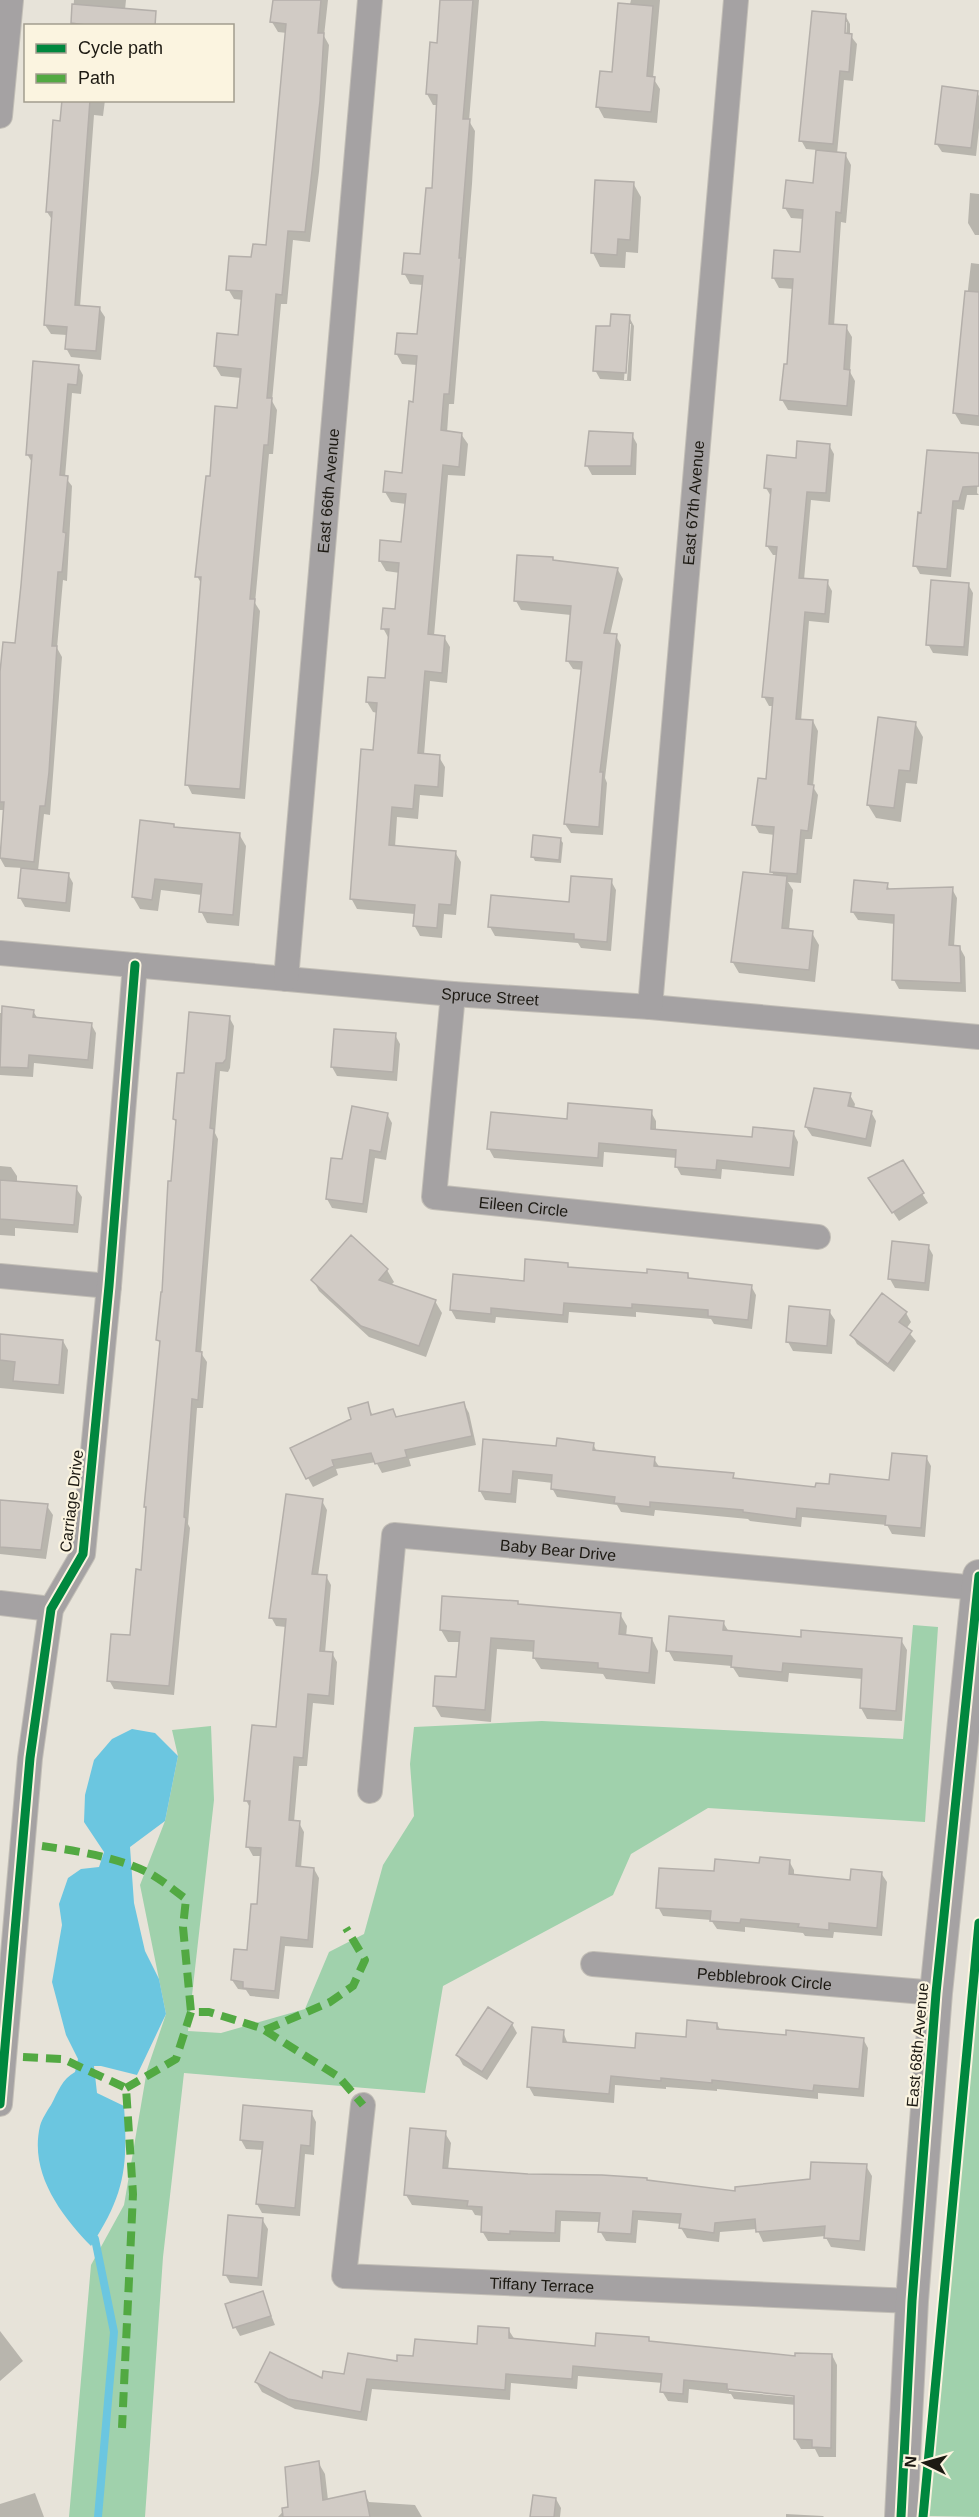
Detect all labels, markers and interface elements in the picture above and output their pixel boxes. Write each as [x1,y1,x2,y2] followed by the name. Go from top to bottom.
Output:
[24,24,234,102] legend
[78,38,163,58] text: Cycle path
[78,68,115,88] text: Path
[315,428,342,554] street label: East 66th Avenue
[680,440,707,566] street label: East 67th Avenue
[440,985,540,1009] street label: Spruce Street
[478,1194,569,1220] street label: Eileen Circle
[57,1449,86,1553] street label: Carriage Drive
[499,1537,617,1564] street label: Baby Bear Drive
[696,1965,833,1993] street label: Pebblebrook Circle
[904,1982,931,2108] street label: East 68th Avenue
[489,2274,595,2296] street label: Tiffany Terrace
[895,2433,955,2493] north arrow
[902,2455,920,2468] text: N

